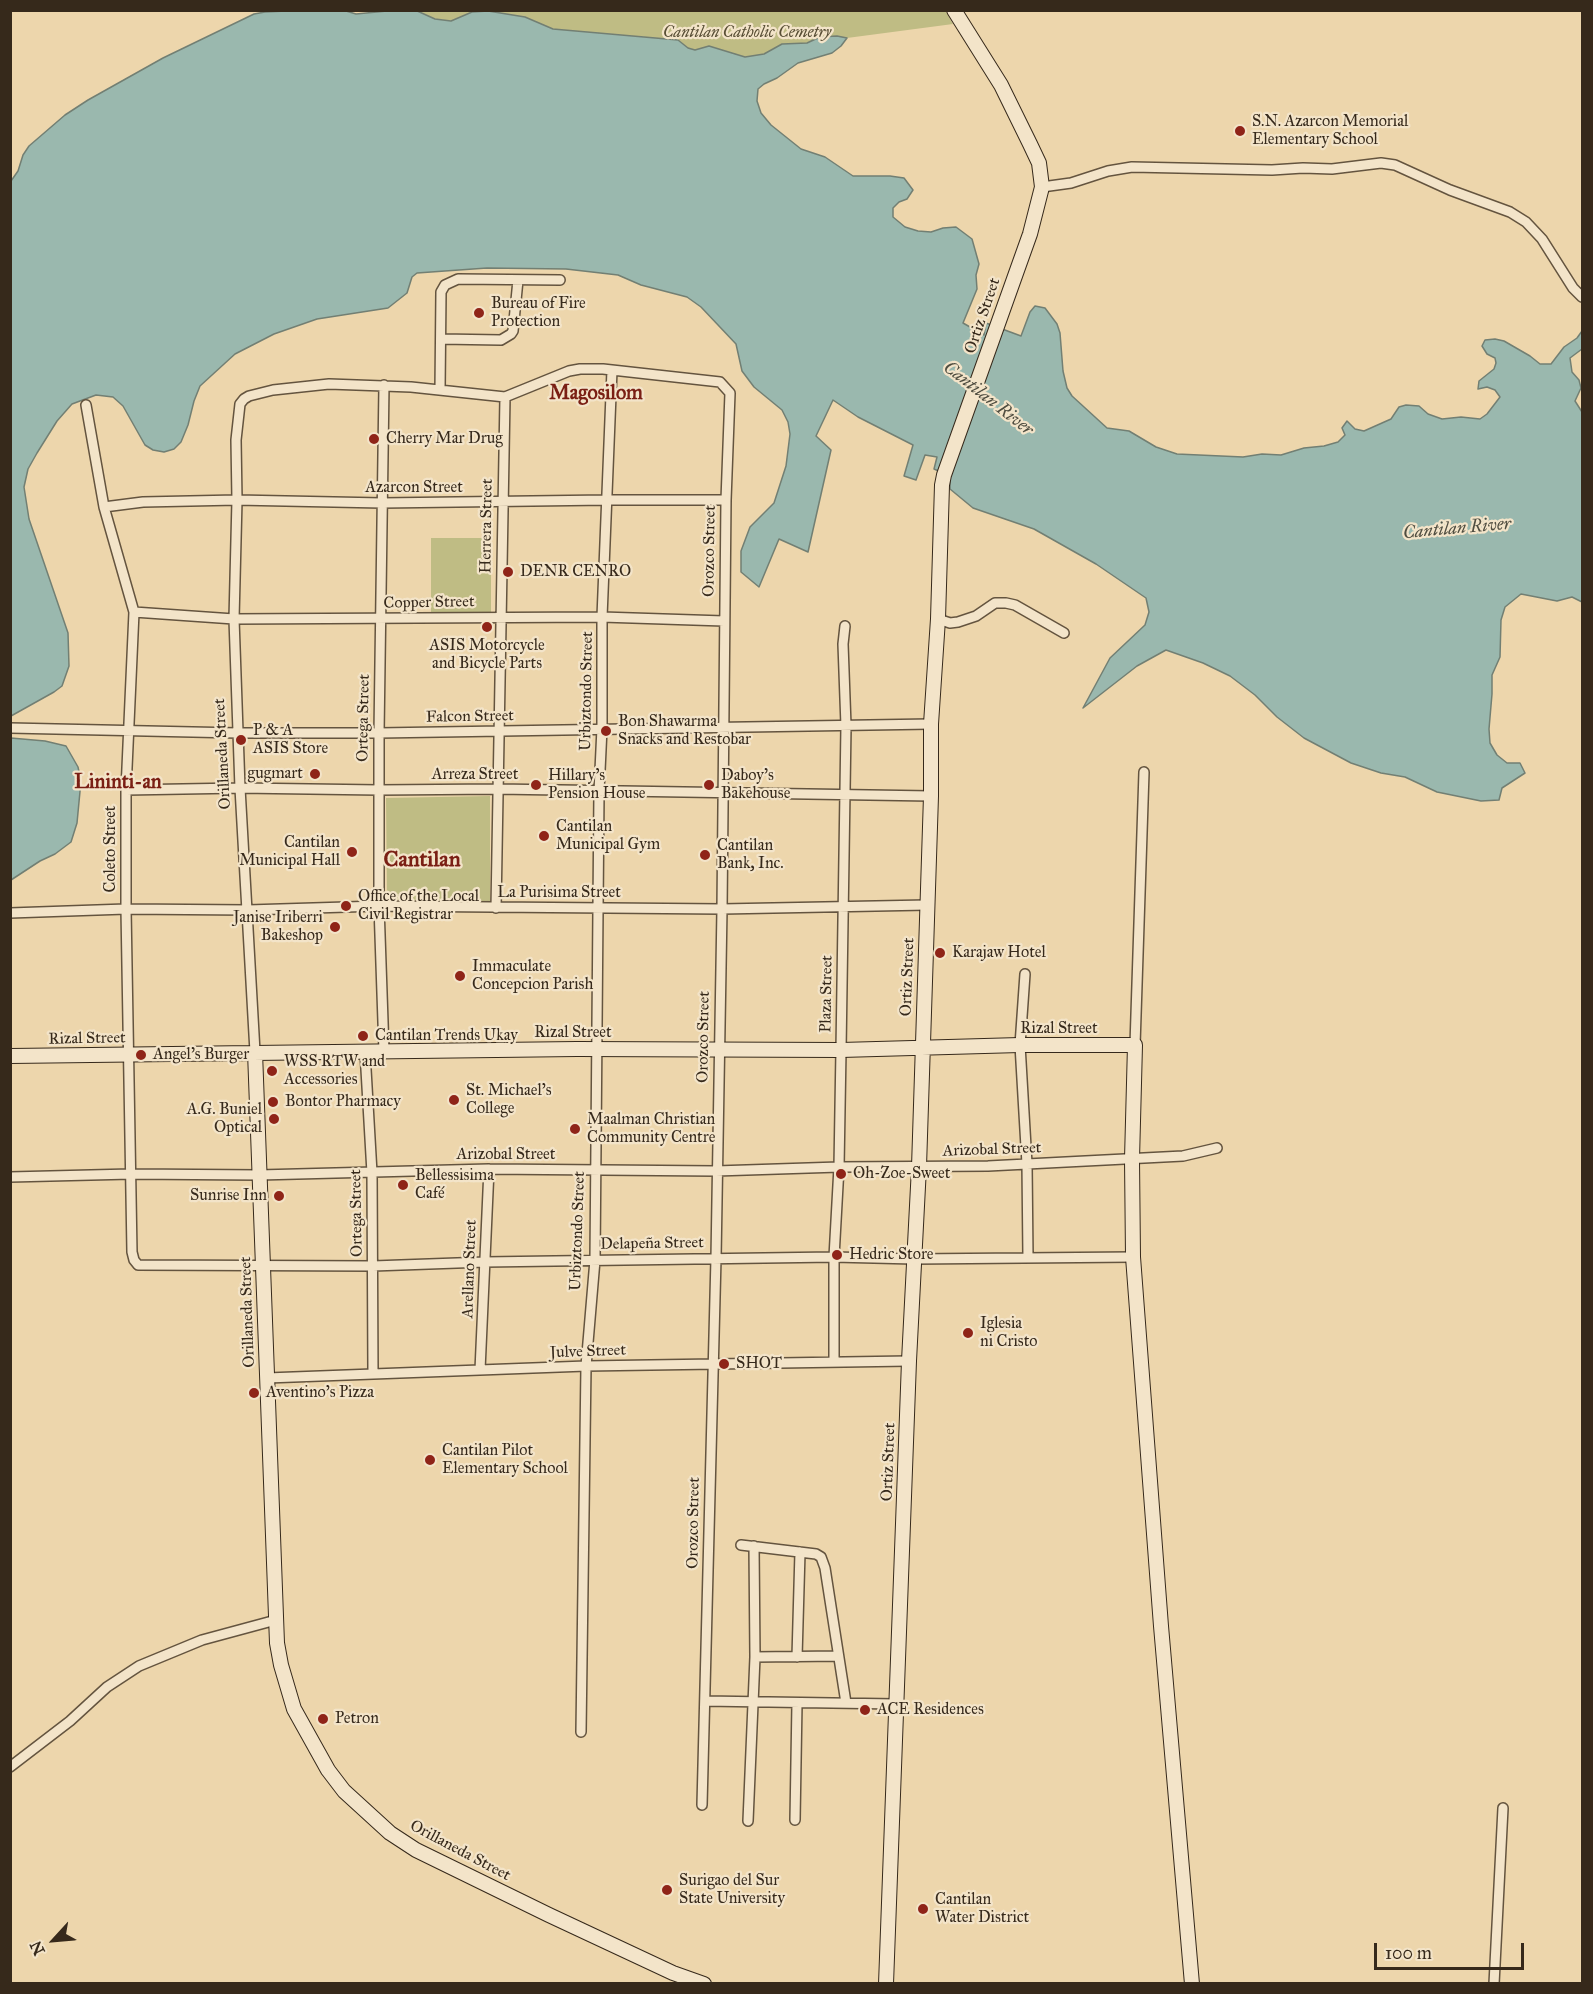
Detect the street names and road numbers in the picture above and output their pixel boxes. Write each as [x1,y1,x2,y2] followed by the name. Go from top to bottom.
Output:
[961,276,1005,356] street label: Ortiz Street
[365,478,463,498] street label: Azarcon Street
[477,478,497,574] street label: Herrera Street
[700,505,720,597] street label: Orozco Street
[383,593,475,613] street label: Copper Street
[576,631,598,751] street label: Urbiztondo Street
[354,674,374,762] street label: Ortega Street
[211,698,235,810] street label: Orillaneda Street
[426,707,514,727] street label: Falcon Street
[432,765,518,785] street label: Arreza Street
[101,805,121,893] street label: Coleto Street
[497,883,621,903] street label: La Purisima Street
[897,937,919,1017] street label: Ortiz Street
[817,955,837,1033] street label: Plaza Street
[694,991,714,1083] street label: Orozco Street
[1020,1019,1098,1039] street label: Rizal Street
[534,1023,612,1043] street label: Rizal Street
[48,1029,126,1049] street label: Rizal Street
[942,1139,1042,1161] street label: Arizobal Street
[457,1145,555,1165] street label: Arizobal Street
[347,1169,367,1257] street label: Ortega Street
[566,1171,590,1291] street label: Urbiztondo Street
[459,1219,481,1319] street label: Arellano Street
[600,1233,704,1255] street label: Delapeña Street
[236,1256,260,1368] street label: Orillaneda Street
[550,1341,626,1363] street label: Julve Street
[878,1422,900,1502] street label: Ortiz Street
[684,1477,704,1569] street label: Orozco Street
[406,1816,514,1886] street label: Orillaneda Street

